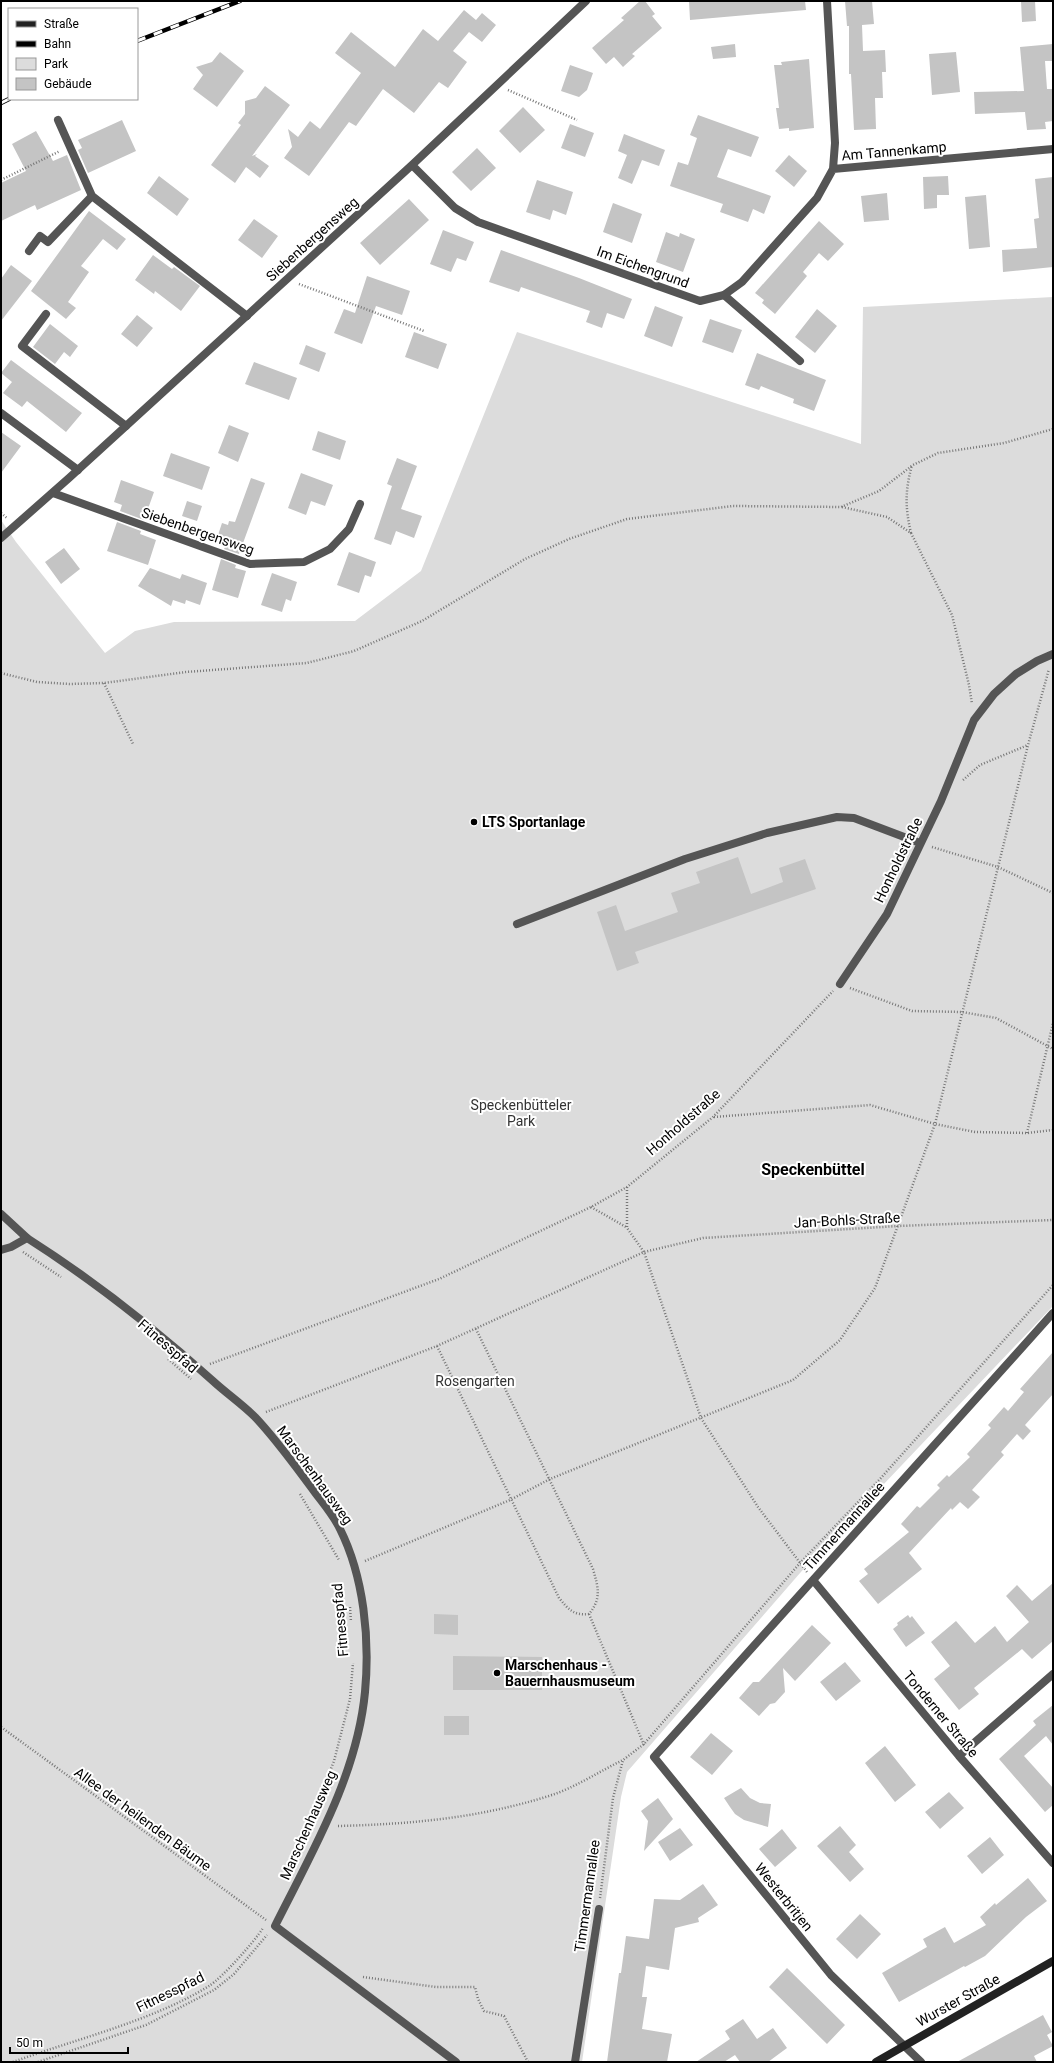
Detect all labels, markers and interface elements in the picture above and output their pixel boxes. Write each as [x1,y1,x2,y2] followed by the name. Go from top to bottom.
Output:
[8,8,138,100] legend
[44,17,79,31] text: Straße
[44,37,71,51] text: Bahn
[44,57,69,71] text: Park
[44,77,92,91] text: Gebäude
[841,138,947,164] street label: Am Tannenkamp
[263,194,361,284] street label: Siebenbergensweg
[595,243,691,291] street label: Im Eichengrund
[140,504,256,558] street label: Siebenbergensweg
[482,814,586,830] place label: LTS Sportanlage
[871,815,925,905] street label: Honholdstraße
[469,817,479,827] marker: LTS Sportanlage
[643,1086,723,1158] street label: Honholdstraße
[471,1097,572,1129] park label: Speckenbütteler Park
[761,1160,865,1179] district label: Speckenbüttel
[793,1209,901,1231] street label: Jan-Bohls-Straße
[135,1316,201,1376] street label: Fitnesspfad
[435,1373,515,1389] park label: Rosengarten
[274,1423,356,1527] street label: Marschenhausweg
[800,1479,888,1573] street label: Timmermannallee
[329,1583,351,1657] street label: Fitnesspfad
[505,1657,635,1689] place label: Marschenhaus - Bauernhausmuseum
[492,1668,502,1678] marker: Marschenhaus - Bauernhausmuseum
[900,1668,982,1760] street label: Tonderner Straße
[71,1764,215,1874] street label: Allee der heilenden Bäume
[277,1768,339,1882] street label: Marschenhausweg
[571,1839,603,1953] street label: Timmermannallee
[752,1860,816,1934] street label: Westerbritjen
[133,1969,207,2015] street label: Fitnesspfad
[913,1970,1003,2030] street label: Wurster Straße
[10,2029,128,2055] scale bar
[16,2036,43,2050] text: 50 m

